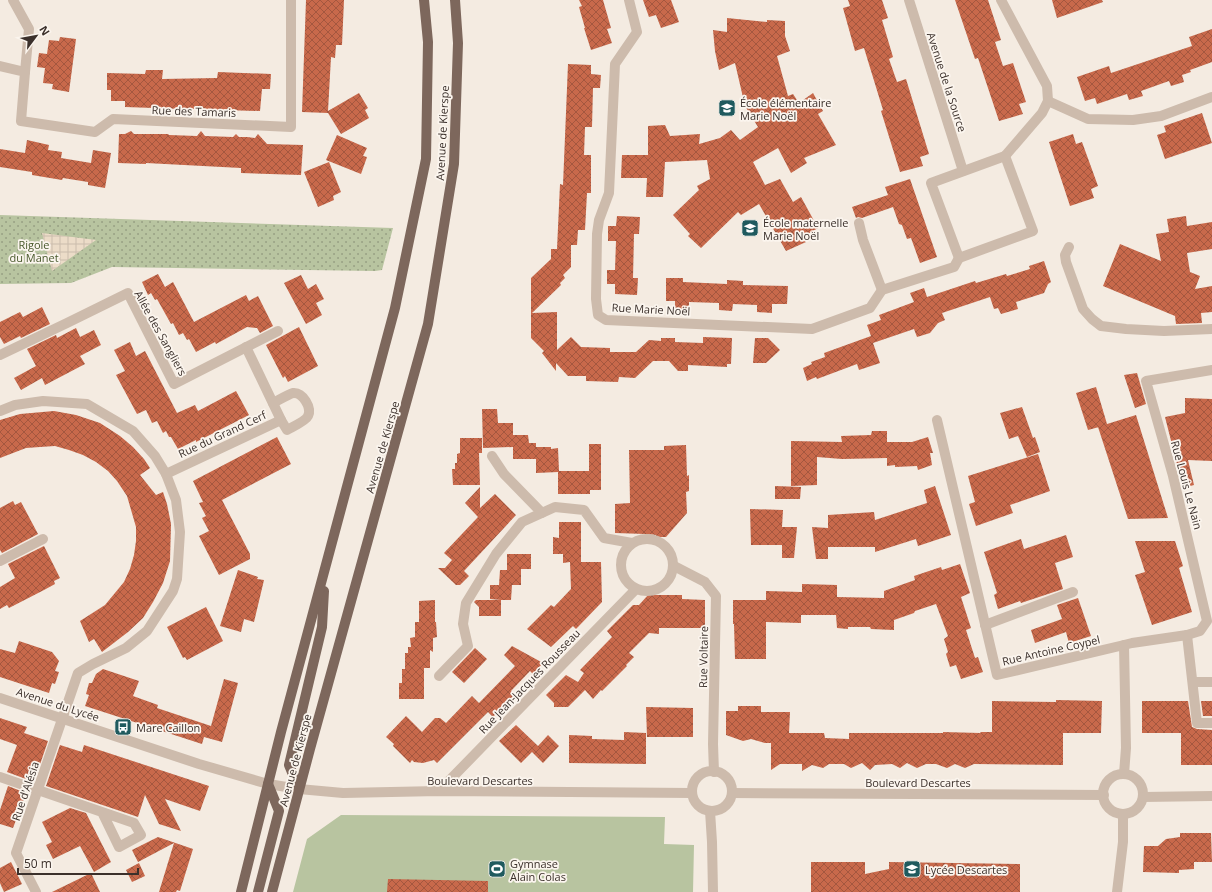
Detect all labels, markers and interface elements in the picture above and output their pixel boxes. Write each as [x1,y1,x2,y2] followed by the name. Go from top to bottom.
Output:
[16,16,56,56] north arrow
[36,23,54,38] text: N
[924,30,970,134] street label: Avenue de la Source
[432,85,452,181] street label: Avenue de Kierspe
[740,95,832,123] place label: École élémentaire Marie Noël
[717,98,737,118] school or university icon: École élémentaire Marie Noël
[151,102,237,120] street label: Rue des Tamaris
[763,215,848,243] place label: École maternelle Marie Noël
[740,218,760,238] school or university icon: École maternelle Marie Noël
[9,237,59,265] park label: Rigole du Manet
[131,288,191,378] street label: Allée des Sangliers
[611,299,691,319] street label: Rue Marie Noël
[362,399,402,495] street label: Avenue de Kierspe
[176,407,269,461] street label: Rue du Grand Cerf
[1168,439,1206,531] street label: Rue Louis Le Nain
[475,625,583,737] street label: Rue Jean-Jacques Rousseau
[695,626,711,688] street label: Rue Voltaire
[1001,631,1101,669] street label: Rue Antoine Coypel
[15,684,101,724] street label: Avenue du Lycée
[275,712,315,808] street label: Avenue de Kierspe
[113,717,133,737] bus stop icon: Mare Caillon
[136,720,200,735] place label: Mare Caillon
[8,759,42,823] street label: Rue d'Alésia
[427,773,533,788] street label: Boulevard Descartes
[865,775,971,790] street label: Boulevard Descartes
[18,850,138,876] scale bar
[24,855,52,872] text: 50 m
[510,856,566,884] place label: Gymnase Alain Colas
[487,859,507,879] sports icon: Gymnase Alain Colas
[902,859,922,879] school or university icon: Lycée Descartes
[925,862,1007,877] place label: Lycée Descartes

